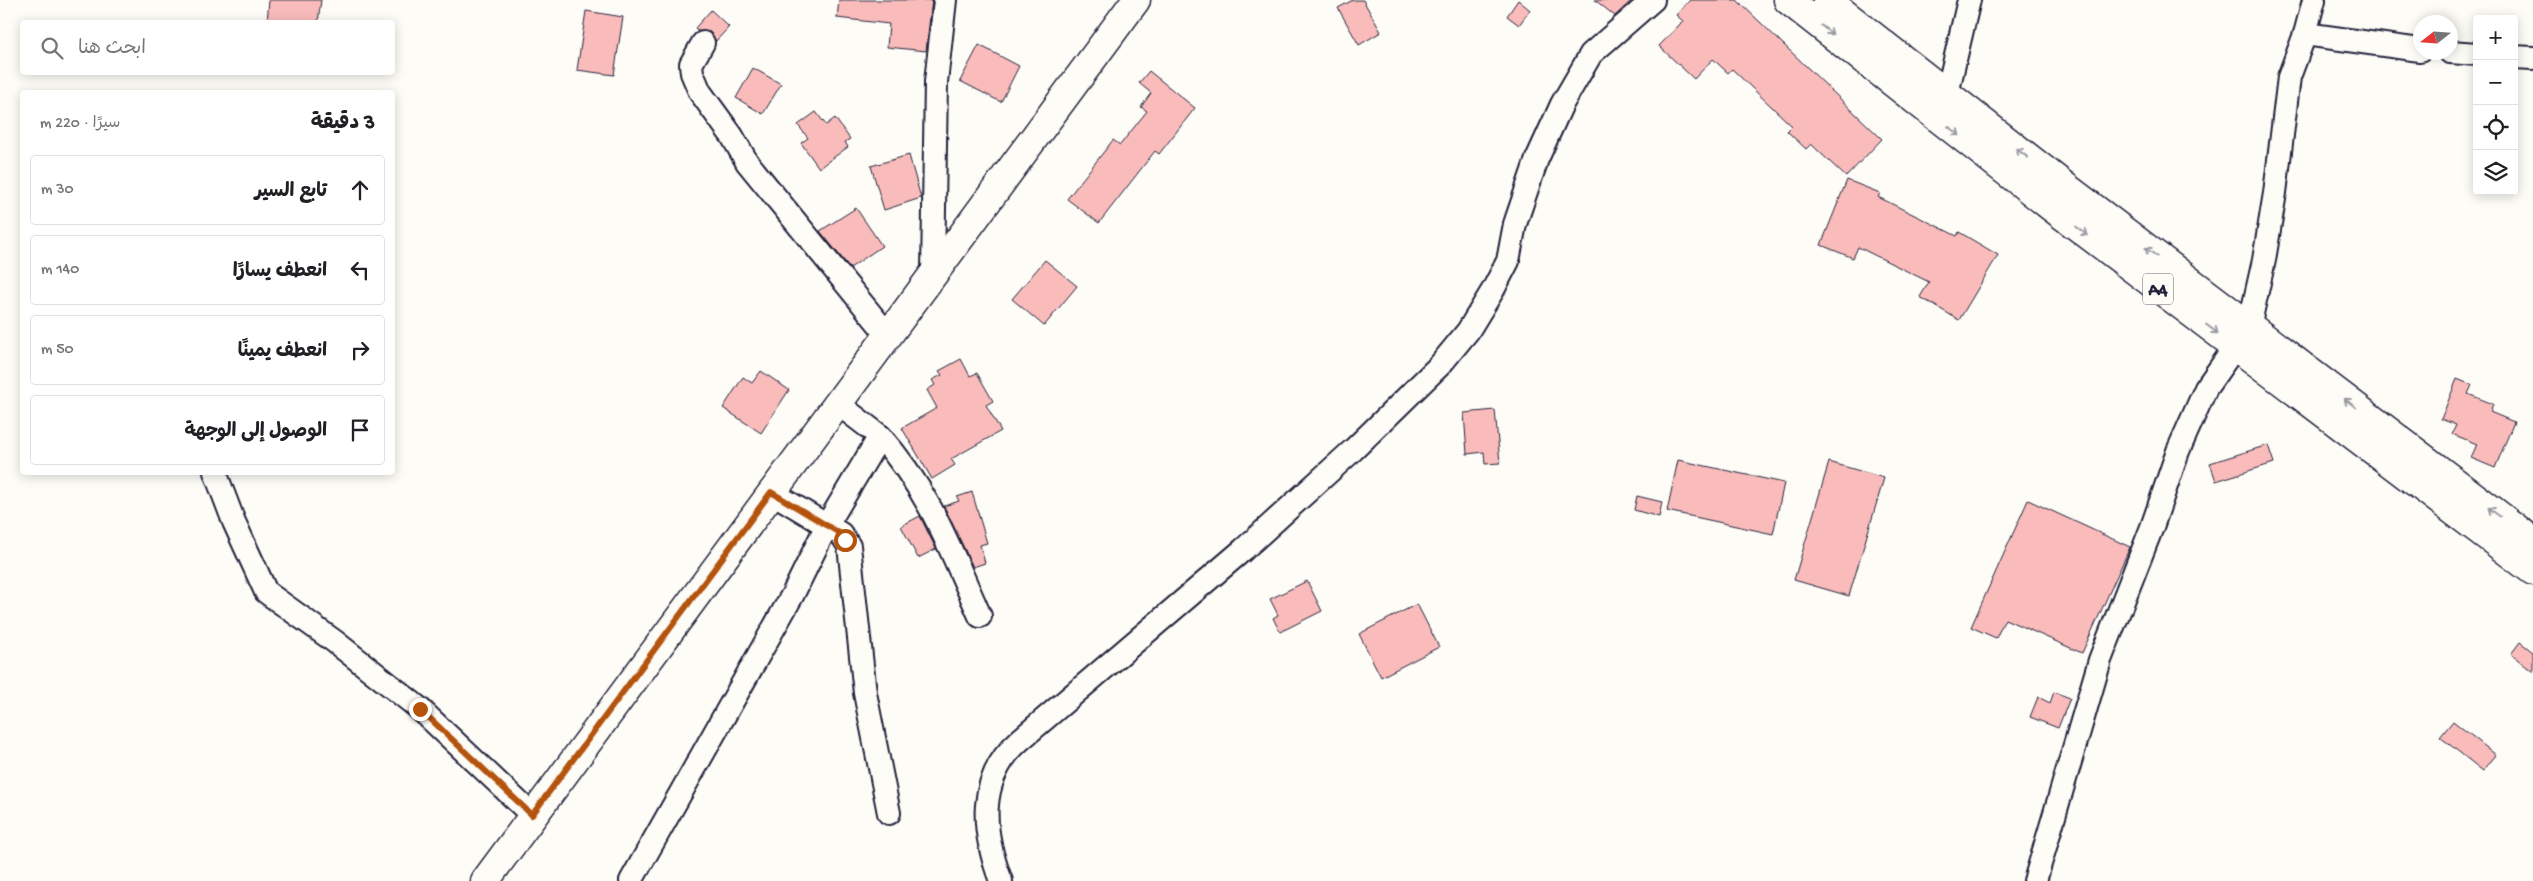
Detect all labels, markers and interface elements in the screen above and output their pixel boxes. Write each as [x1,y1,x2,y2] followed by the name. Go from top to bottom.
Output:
[2413,15,2458,60] north arrow
[2473,15,2518,195] map controls
[2473,15,2518,60] button: +
[20,20,395,75] search box
[1820,25,1833,36] one-way arrow
[38,34,66,62] icon: search
[78,38,146,61] text: ابحث هنا
[2473,60,2518,105] button: −
[2473,105,2518,150] button: locate
[311,112,375,137] text: 3 دقيقة
[40,115,120,134] text: سيرًا · 220 m
[1947,125,1960,136] one-way arrow
[2016,148,2029,159] one-way arrow
[2473,150,2518,195] button: layers
[346,176,374,204] icon: ahead
[41,181,74,200] text: 30 m
[255,181,327,204] text: تابع السير
[2075,225,2088,236] one-way arrow
[2144,247,2158,257] one-way arrow
[346,256,374,284] icon: left
[41,261,79,280] text: 140 m
[233,261,327,284] text: انعطف يسارًا
[2143,274,2173,304] road number: A4
[2205,324,2218,335] one-way arrow
[346,336,374,364] icon: right
[41,341,74,360] text: 50 m
[238,341,327,364] text: انعطف يمينًا
[2343,398,2357,408] one-way arrow
[346,416,374,444] icon: arrive
[184,421,327,444] text: الوصول إلى الوجهة
[2488,506,2501,517] one-way arrow
[834,529,857,552] route start
[409,698,432,721] route end

